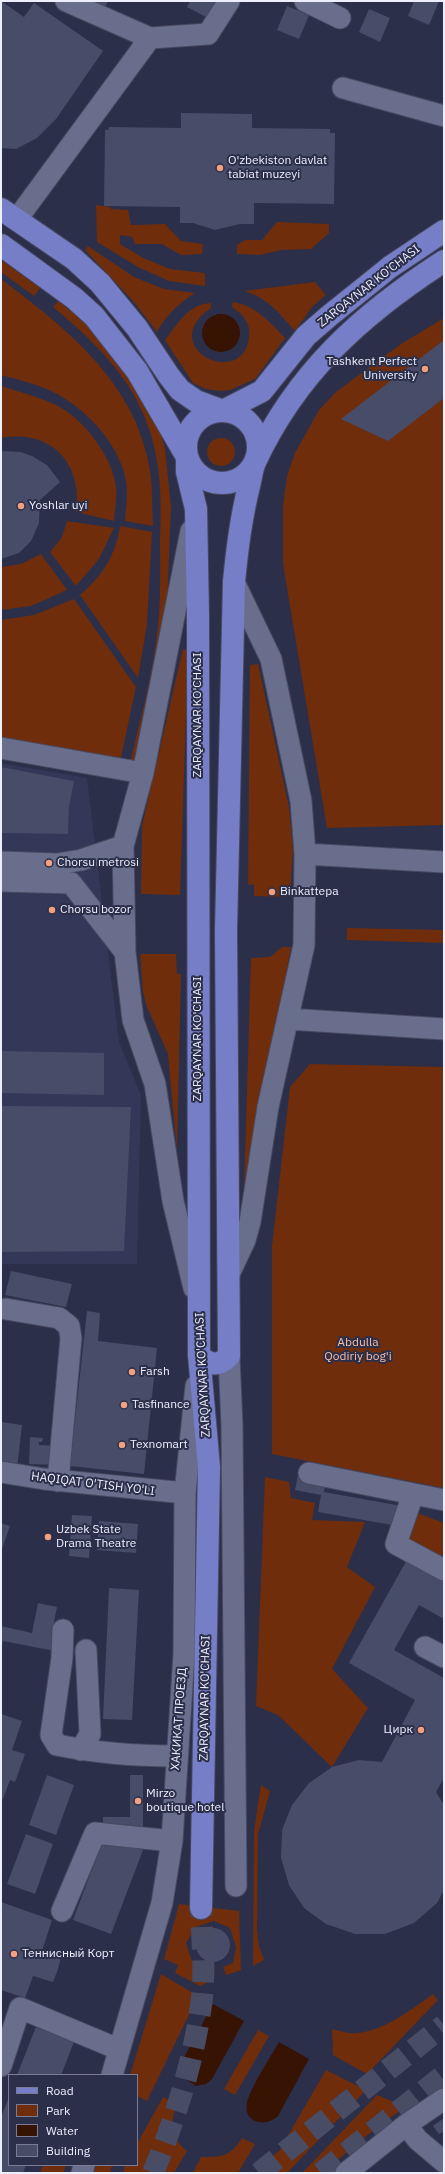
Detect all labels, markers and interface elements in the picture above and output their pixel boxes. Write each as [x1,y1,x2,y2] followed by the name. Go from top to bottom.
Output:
[228,154,327,182] place label: O'zbekiston davlat tabiat muzeyi
[215,163,225,173] marker: O'zbekiston davlat tabiat muzeyi
[315,242,423,330] street label: ZARQAYNAR KO'CHASI
[327,355,417,383] place label: Tashkent Perfect University
[420,364,430,374] marker: Tashkent Perfect University
[29,499,88,513] place label: Yoshlar uyi
[16,501,26,511] marker: Yoshlar uyi
[191,652,205,778] street label: ZARQAYNAR KO'CHASI
[57,856,139,870] place label: Chorsu metrosi
[44,858,54,868] marker: Chorsu metrosi
[280,885,339,899] place label: Binkattepa
[267,887,277,897] marker: Binkattepa
[60,903,131,917] place label: Chorsu bozor
[47,905,57,915] marker: Chorsu bozor
[191,976,205,1102] street label: ZARQAYNAR KO'CHASI
[193,1312,213,1438] street label: ZARQAYNAR KO'CHASI
[324,1336,392,1364] park label: Abdulla Qodiriy bog'i
[140,1365,170,1379] place label: Farsh
[127,1367,137,1377] marker: Farsh
[132,1398,190,1412] place label: Tasfinance
[119,1400,129,1410] marker: Tasfinance
[130,1438,188,1452] place label: Texnomart
[117,1440,127,1450] marker: Texnomart
[30,1469,156,1499] street label: HAQIQAT O'TISH YO'LI
[56,1523,136,1551] place label: Uzbek State Drama Theatre
[43,1532,53,1542] marker: Uzbek State Drama Theatre
[197,1635,213,1761] street label: ZARQAYNAR KO'CHASI
[168,1667,190,1771] street label: ХАКИКАТ ПРОЕЗД
[384,1723,413,1737] place label: Цирк
[416,1725,426,1735] marker: Цирк
[146,1787,224,1815] place label: Mirzo boutique hotel
[133,1796,143,1806] marker: Mirzo boutique hotel
[22,1947,114,1961] place label: Теннисный Корт
[9,1949,19,1959] marker: Теннисный Корт
[8,2074,138,2166] legend
[46,2083,74,2098] text: Road
[46,2103,70,2118] text: Park
[46,2123,78,2138] text: Water
[46,2143,90,2158] text: Building

